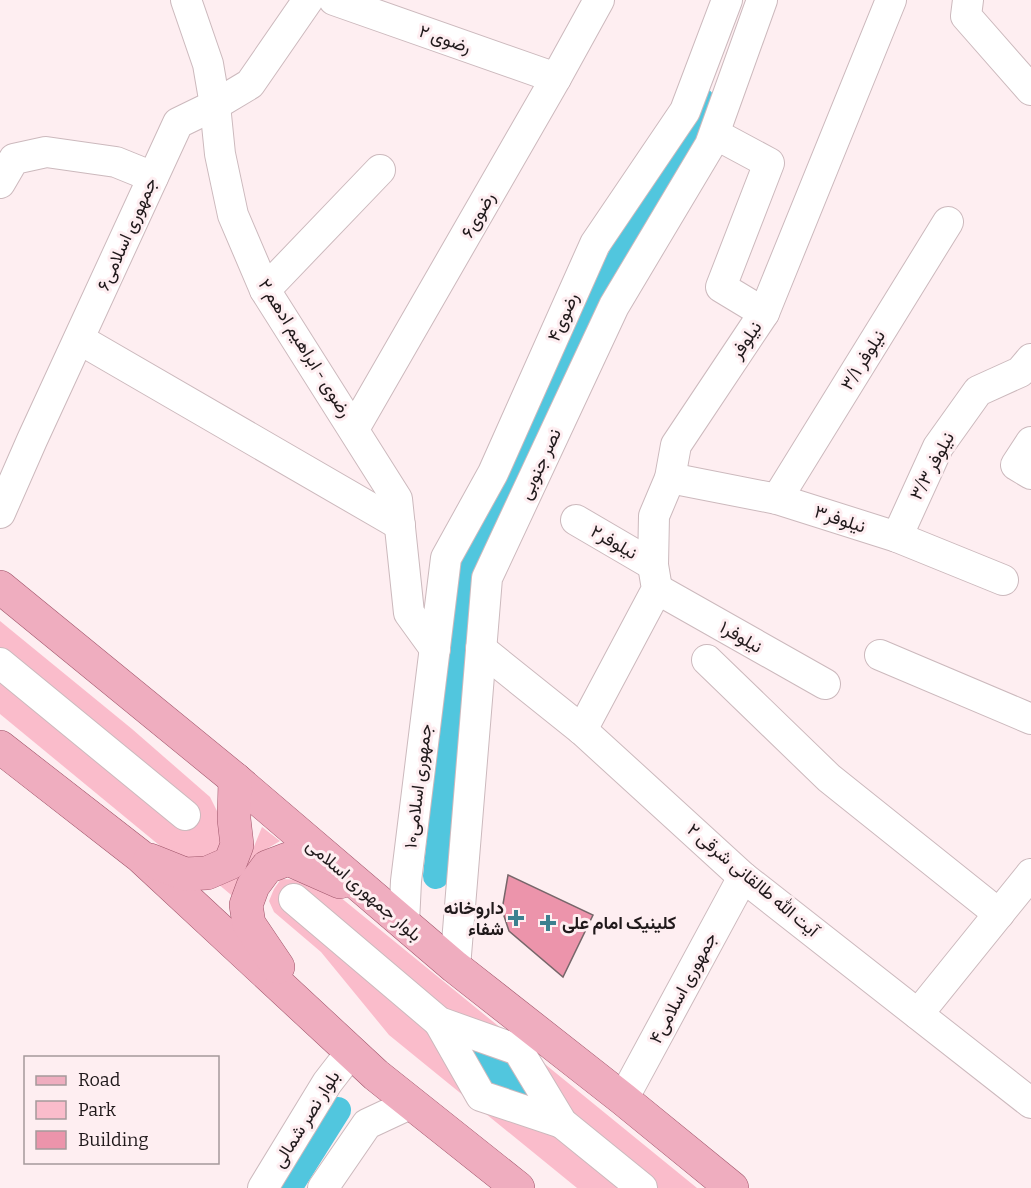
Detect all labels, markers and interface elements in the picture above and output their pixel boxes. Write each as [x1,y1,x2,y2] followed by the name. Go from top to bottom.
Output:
[416,20,474,58] street label: رضوی ۲
[92,174,162,294] street label: جمهوری اسلامی۶
[456,188,500,242] street label: رضوی۶
[253,275,356,422] street label: رضوی - ابراهیم ادهم ۲
[543,289,583,345] street label: رضوی۴
[725,317,766,364] street label: نیلوفر
[836,326,890,394] street label: نیلوفر ۳/۱
[514,425,566,503] street label: نصر جنوبی
[905,428,959,504] street label: نیلوفر ۳/۳
[812,500,868,538] street label: نیلوفر۳
[587,520,641,564] street label: نیلوفر۲
[716,616,766,658] street label: نیلوفر۱
[399,722,437,850] street label: جمهوری اسلامی۱۰
[683,819,825,943] street label: آیت الله طالقانی شرقی ۲
[302,834,426,946] street label: بلوار جمهوری اسلامی
[444,897,504,940] place label: داروخانه شفاء
[509,911,523,925] marker: داروخانه شفاء
[562,912,676,935] place label: کلینیک امام علی
[539,914,557,932] marker: کلینیک امام علی
[644,929,722,1047] street label: جمهوری اسلامی۴
[24,1056,219,1164] legend
[267,1066,345,1172] street label: بلوار نصر شمالی
[78,1069,121,1091] text: Road
[78,1099,117,1121] text: Park
[78,1129,149,1151] text: Building

